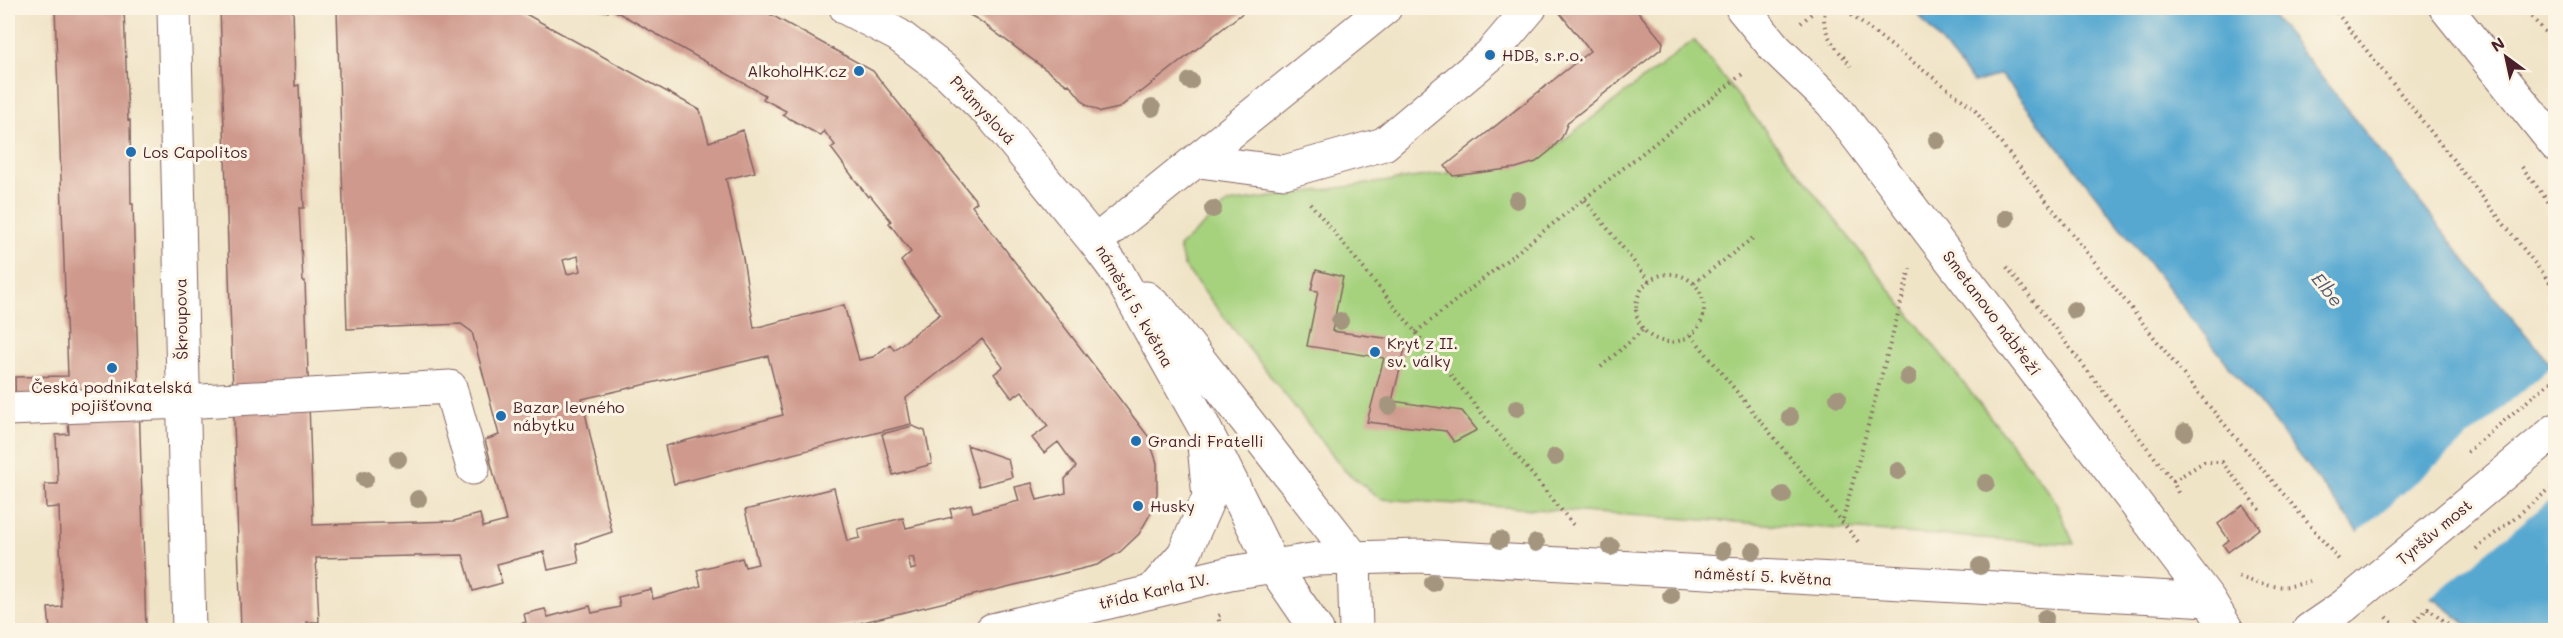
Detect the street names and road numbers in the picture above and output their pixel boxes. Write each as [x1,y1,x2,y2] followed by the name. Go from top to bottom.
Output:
[946,71,1021,149] street label: Průmyslová
[1092,241,1179,371] street label: náměstí 5. května
[1939,246,2046,379] street label: Smetanovo nábřeží
[169,278,192,360] street label: Škroupova
[2392,494,2476,569] street label: Tyršův most
[1693,561,1833,590] street label: náměstí 5. května
[1097,568,1211,613] street label: třída Karla IV.

